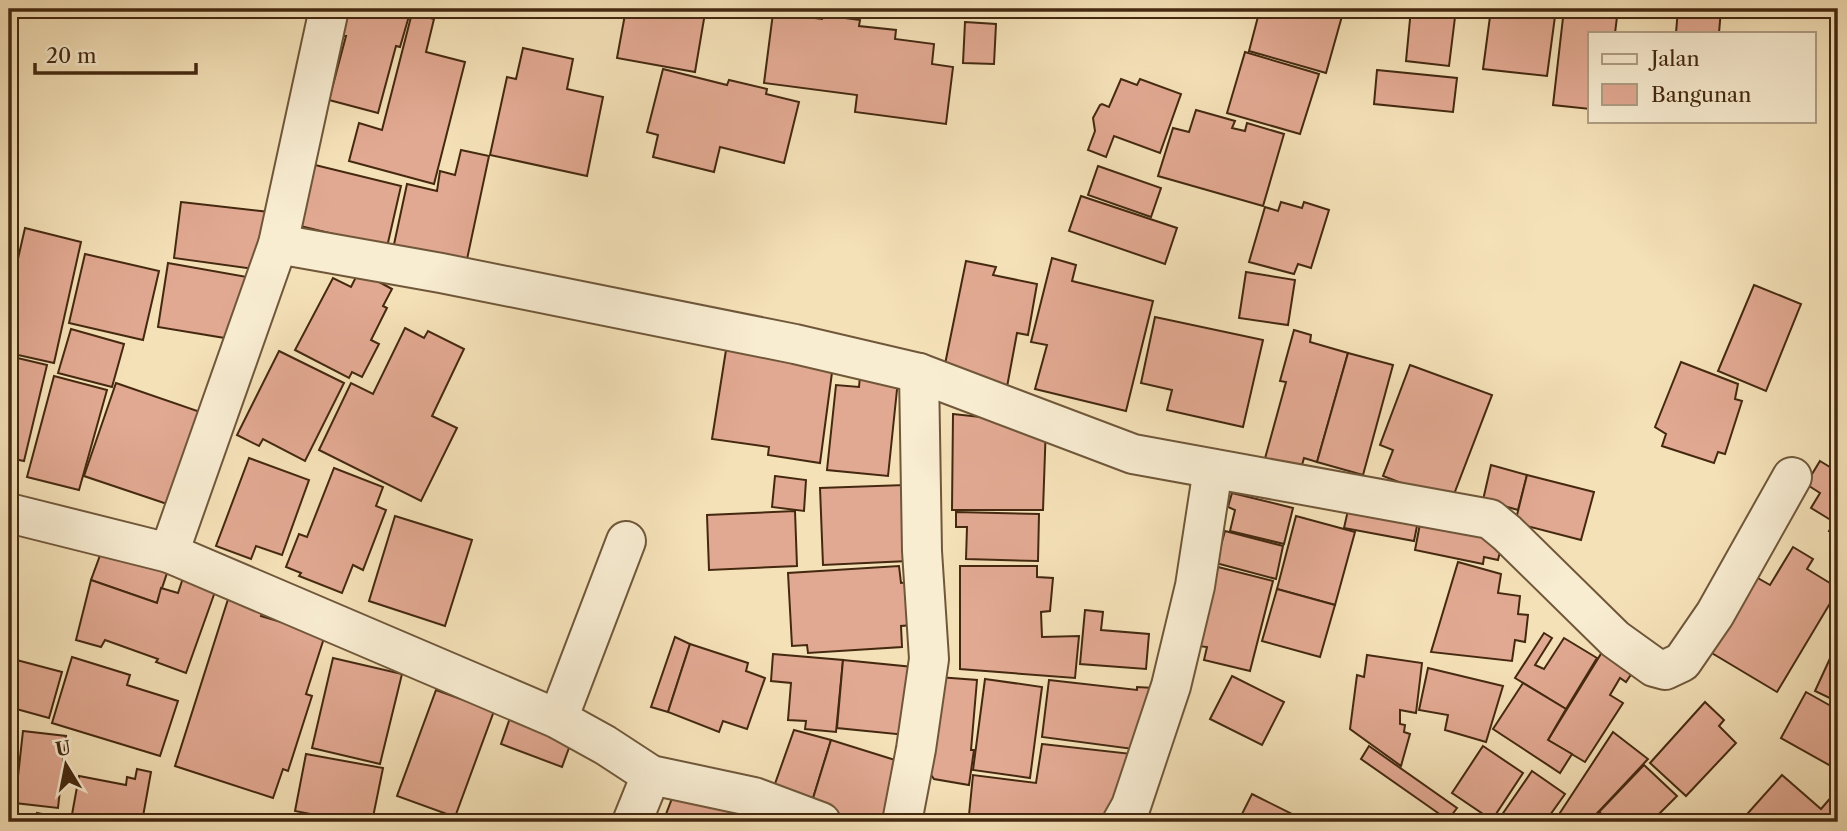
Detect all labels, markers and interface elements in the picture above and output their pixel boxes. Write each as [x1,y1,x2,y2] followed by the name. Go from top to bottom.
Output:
[35,32,196,76] scale bar
[1588,32,1815,122] legend
[46,43,97,68] text: 20 m
[1648,46,1700,71] text: Jalan
[1651,82,1751,107] text: Bangunan
[32,730,102,800] north arrow
[54,736,73,761] text: U

